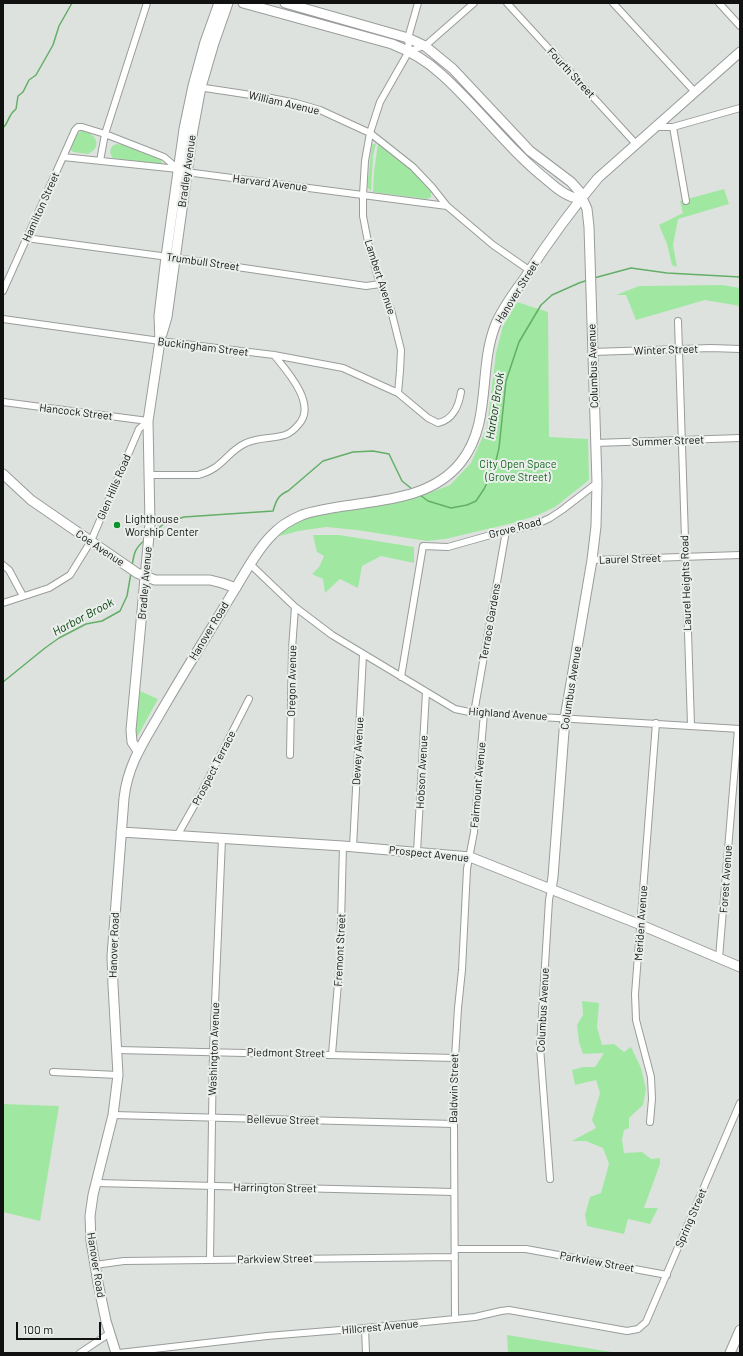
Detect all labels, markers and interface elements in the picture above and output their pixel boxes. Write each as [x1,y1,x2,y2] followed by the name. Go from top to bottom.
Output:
[544,45,598,101] street label: Fourth Street
[247,88,321,118] street label: William Avenue
[175,134,199,208] street label: Bradley Avenue
[20,170,62,244] street label: Hamilton Street
[232,172,308,194] street label: Harvard Avenue
[362,238,398,316] street label: Lambert Avenue
[166,250,240,274] street label: Trumbull Street
[492,258,542,326] street label: Hanover Street
[585,324,601,408] street label: Columbus Avenue
[157,335,249,359] street label: Buckingham Street
[634,342,698,358] street label: Winter Street
[483,372,507,440] water label: Harbor Brook
[39,401,113,423] street label: Hancock Street
[632,433,704,449] street label: Summer Street
[94,452,134,522] street label: Glen Hills Road
[479,457,557,483] park label: City Open Space (Grove Street)
[125,512,199,538] place label: Lighthouse Worship Center
[487,515,543,541] street label: Grove Road
[112,520,122,530] marker: Lighthouse Worship Center
[73,527,127,569] street label: Coe Avenue
[678,535,694,631] street label: Laurel Heights Road
[135,546,155,620] street label: Bradley Avenue
[599,551,661,567] street label: Laurel Street
[477,582,503,662] street label: Terrace Gardens
[50,595,116,639] water label: Harbor Brook
[186,599,232,663] street label: Hanover Road
[285,645,299,717] street label: Oregon Avenue
[558,645,584,731] street label: Columbus Avenue
[468,705,548,723] street label: Highland Avenue
[350,717,366,785] street label: Dewey Avenue
[189,728,239,808] street label: Prospect Terrace
[413,735,431,809] street label: Hobson Avenue
[468,741,488,829] street label: Fairmount Avenue
[388,843,470,865] street label: Prospect Avenue
[717,845,735,913] street label: Forest Avenue
[632,885,650,961] street label: Meriden Avenue
[106,912,122,978] street label: Hanover Road
[331,913,349,987] street label: Fremont Street
[534,967,552,1053] street label: Columbus Avenue
[206,1002,222,1096] street label: Washington Avenue
[247,1046,325,1060] street label: Piedmont Street
[447,1053,461,1123] street label: Baldwin Street
[247,1113,319,1127] street label: Bellevue Street
[233,1181,317,1195] street label: Harrington Street
[673,1186,709,1250] street label: Spring Street
[84,1231,108,1299] street label: Hanover Road
[559,1249,635,1275] street label: Parkview Street
[237,1252,313,1266] street label: Parkview Street
[18,1314,103,1340] scale bar
[341,1317,419,1337] street label: Hillcrest Avenue
[23,1322,53,1336] text: 100 m

